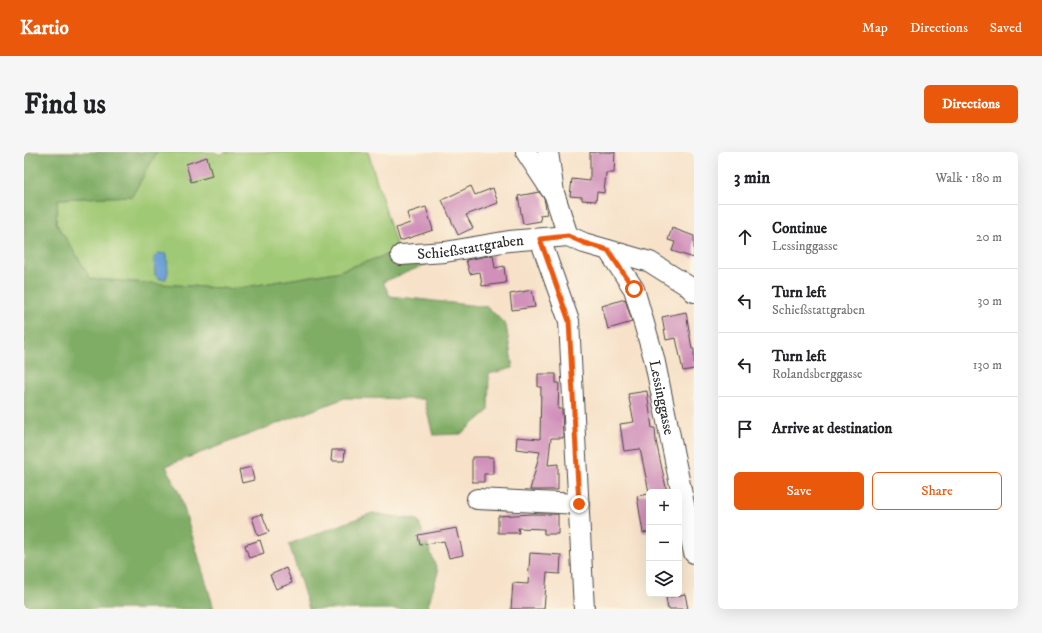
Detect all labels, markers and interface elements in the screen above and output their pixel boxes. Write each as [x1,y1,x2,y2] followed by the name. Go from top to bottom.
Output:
[20,17,69,40] text: Kartio
[862,19,888,37] text: Map
[910,19,968,37] text: Directions
[990,19,1022,37] text: Saved
[924,85,1018,123] button: Directions
[24,87,106,122] text: Find us
[734,167,770,189] text: 3 min
[935,170,1002,186] text: Walk · 180 m
[772,219,827,238] text: Continue
[734,226,756,248] icon: ahead
[976,229,1002,245] text: 20 m
[417,231,525,264] street label: Schießstattgraben
[772,238,838,254] text: Lessinggasse
[625,280,643,298] route start
[772,283,826,302] text: Turn left
[734,290,756,312] icon: left
[978,293,1002,309] text: 30 m
[772,302,865,318] text: Schießstattgraben
[772,347,826,366] text: Turn left
[734,354,756,376] icon: left
[973,357,1002,373] text: 130 m
[645,358,679,437] street label: Lessinggasse
[772,366,862,382] text: Rolandsberggasse
[734,418,756,440] icon: arrive
[772,419,892,438] text: Arrive at destination
[734,472,864,510] button: Save
[872,472,1002,510] button: Share
[646,489,682,597] map controls
[646,489,682,525] button: +
[570,495,588,513] route end
[646,525,682,561] button: −
[646,561,682,597] button: layers

